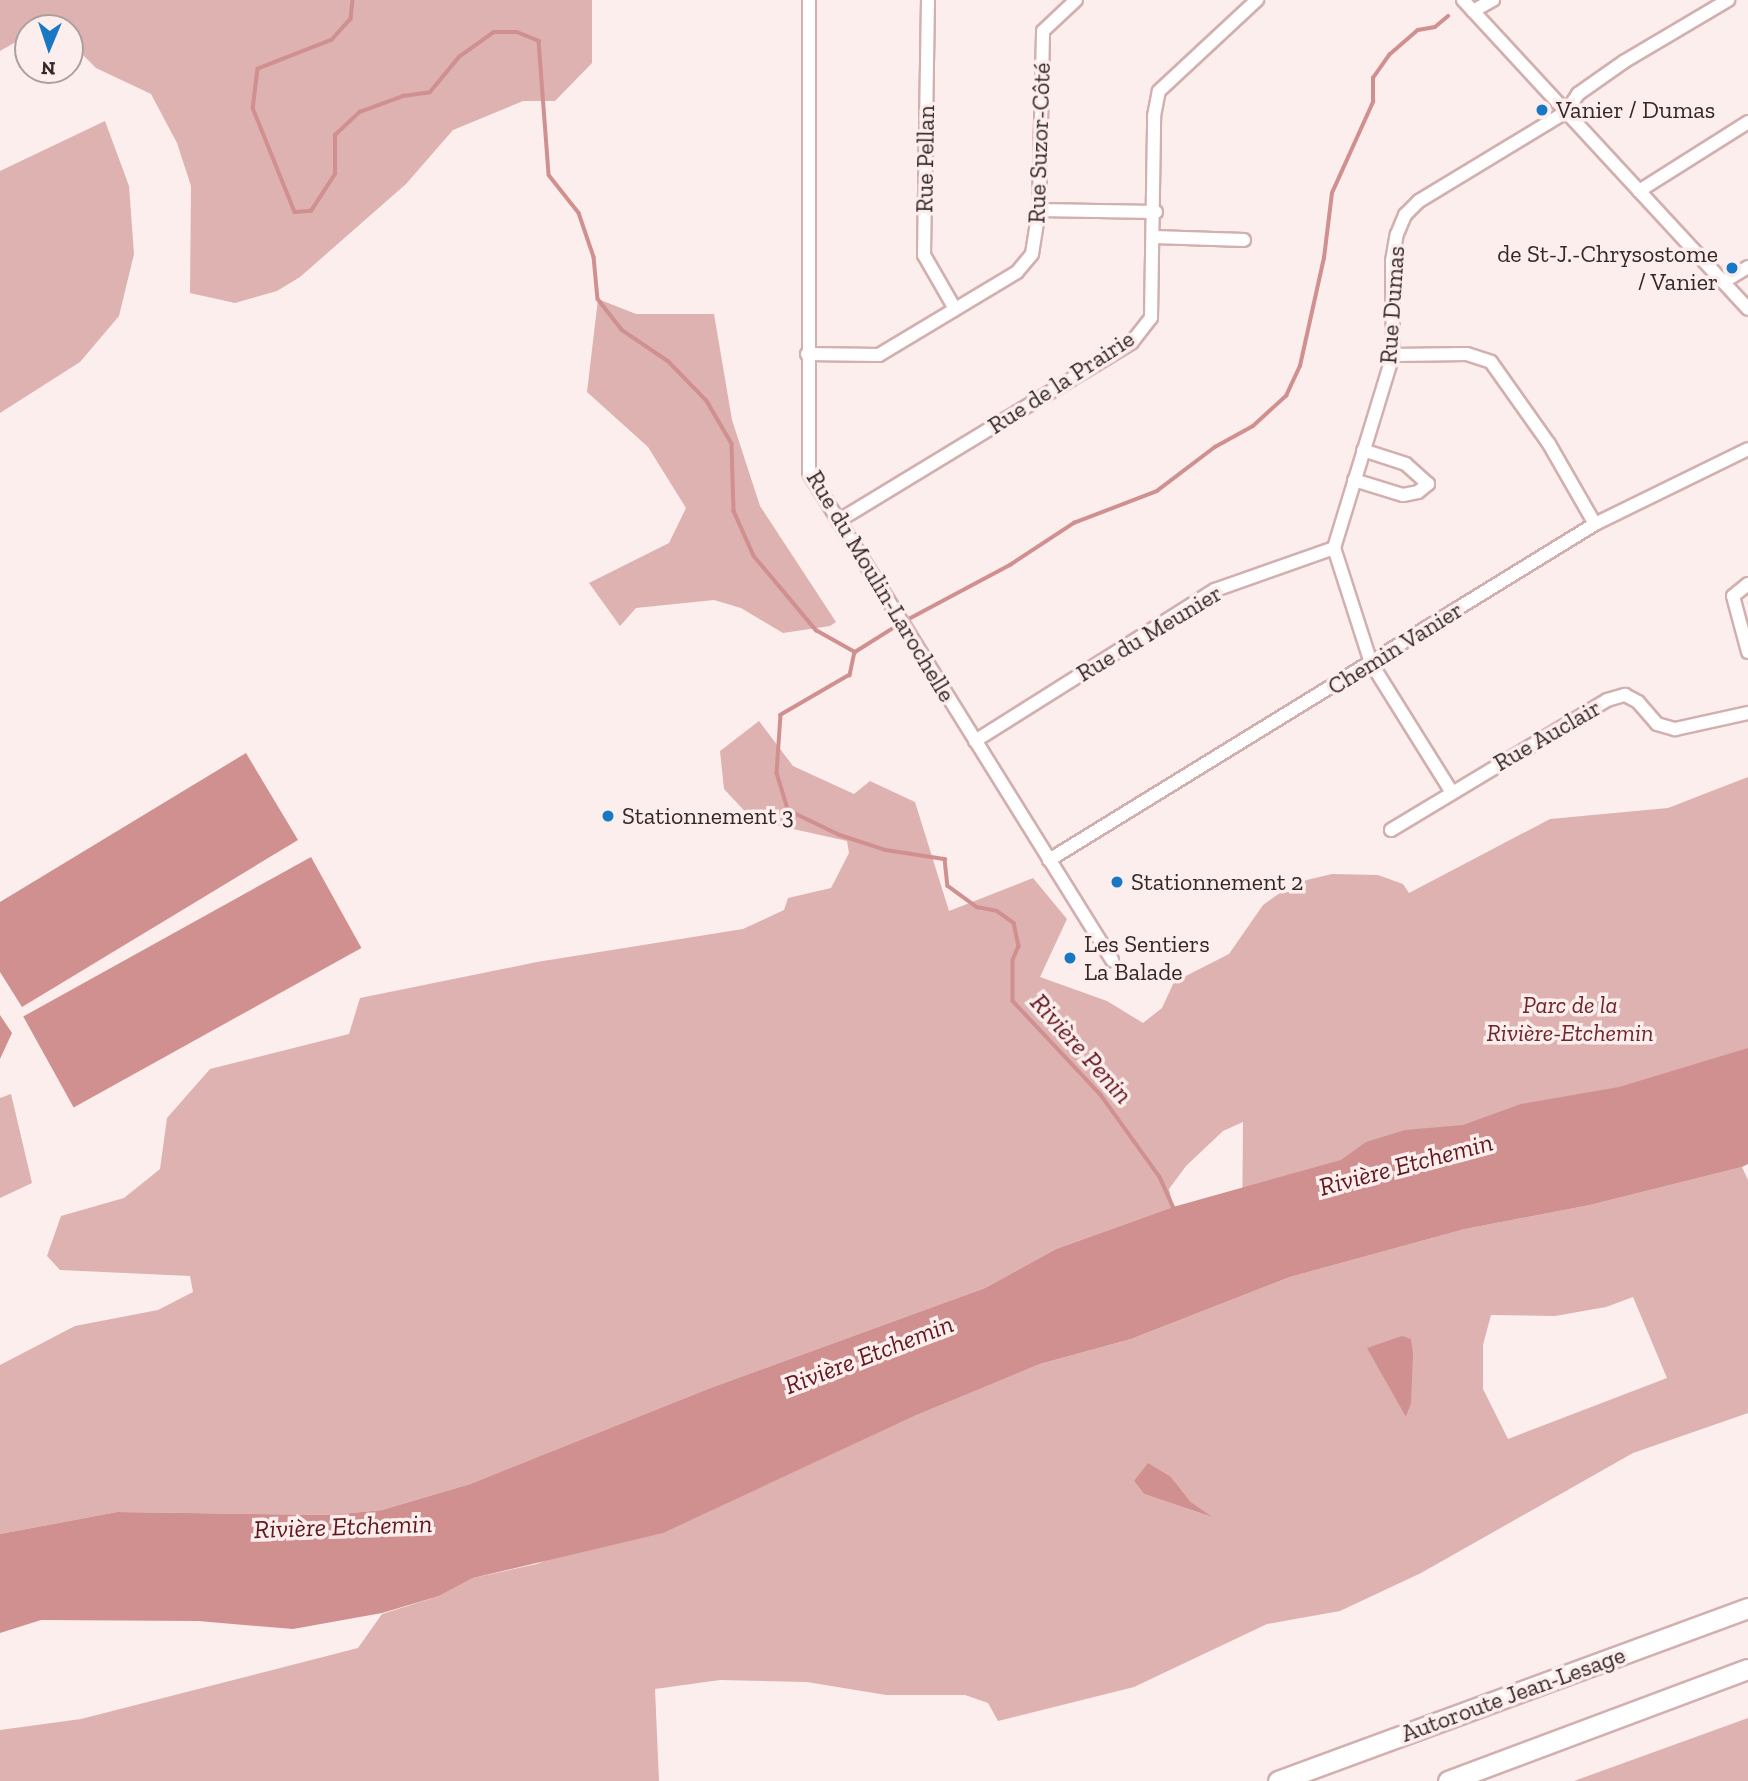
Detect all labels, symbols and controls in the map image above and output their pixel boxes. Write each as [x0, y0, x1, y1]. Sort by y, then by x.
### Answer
north arrow [14, 14, 84, 84]
text: N [41, 57, 56, 80]
street label: Rue Suzor-Côté [1022, 62, 1056, 224]
place label: Vanier / Dumas [1556, 96, 1716, 124]
marker: Vanier / Dumas [1534, 102, 1550, 118]
street label: Rue Pellan [910, 105, 940, 213]
place label: de St-J.-Chrysostome / Vanier [1497, 240, 1718, 296]
street label: Rue Dumas [1374, 245, 1410, 365]
marker: de St-J.-Chrysostome / Vanier [1724, 260, 1740, 276]
street label: Rue de la Prairie [982, 324, 1140, 440]
street label: Rue du Moulin-Larochelle [800, 465, 962, 707]
street label: Rue du Meunier [1071, 578, 1227, 688]
street label: Chemin Vanier [1322, 595, 1468, 701]
street label: Rue Auclair [1488, 693, 1606, 777]
place label: Stationnement 3 [622, 802, 794, 830]
marker: Stationnement 3 [600, 808, 616, 824]
place label: Stationnement 2 [1131, 868, 1303, 896]
marker: Stationnement 2 [1109, 874, 1125, 890]
place label: Les Sentiers La Balade [1084, 930, 1210, 986]
marker: Les Sentiers La Balade [1062, 950, 1078, 966]
water label: Rivière Penin [1023, 987, 1139, 1111]
park label: Parc de la Rivière-Etchemin [1486, 991, 1654, 1047]
water label: Rivière Etchemin [1316, 1127, 1496, 1203]
water label: Rivière Etchemin [780, 1308, 958, 1402]
water label: Rivière Etchemin [253, 1508, 433, 1546]
street label: Autoroute Jean-Lesage [1397, 1640, 1629, 1748]

